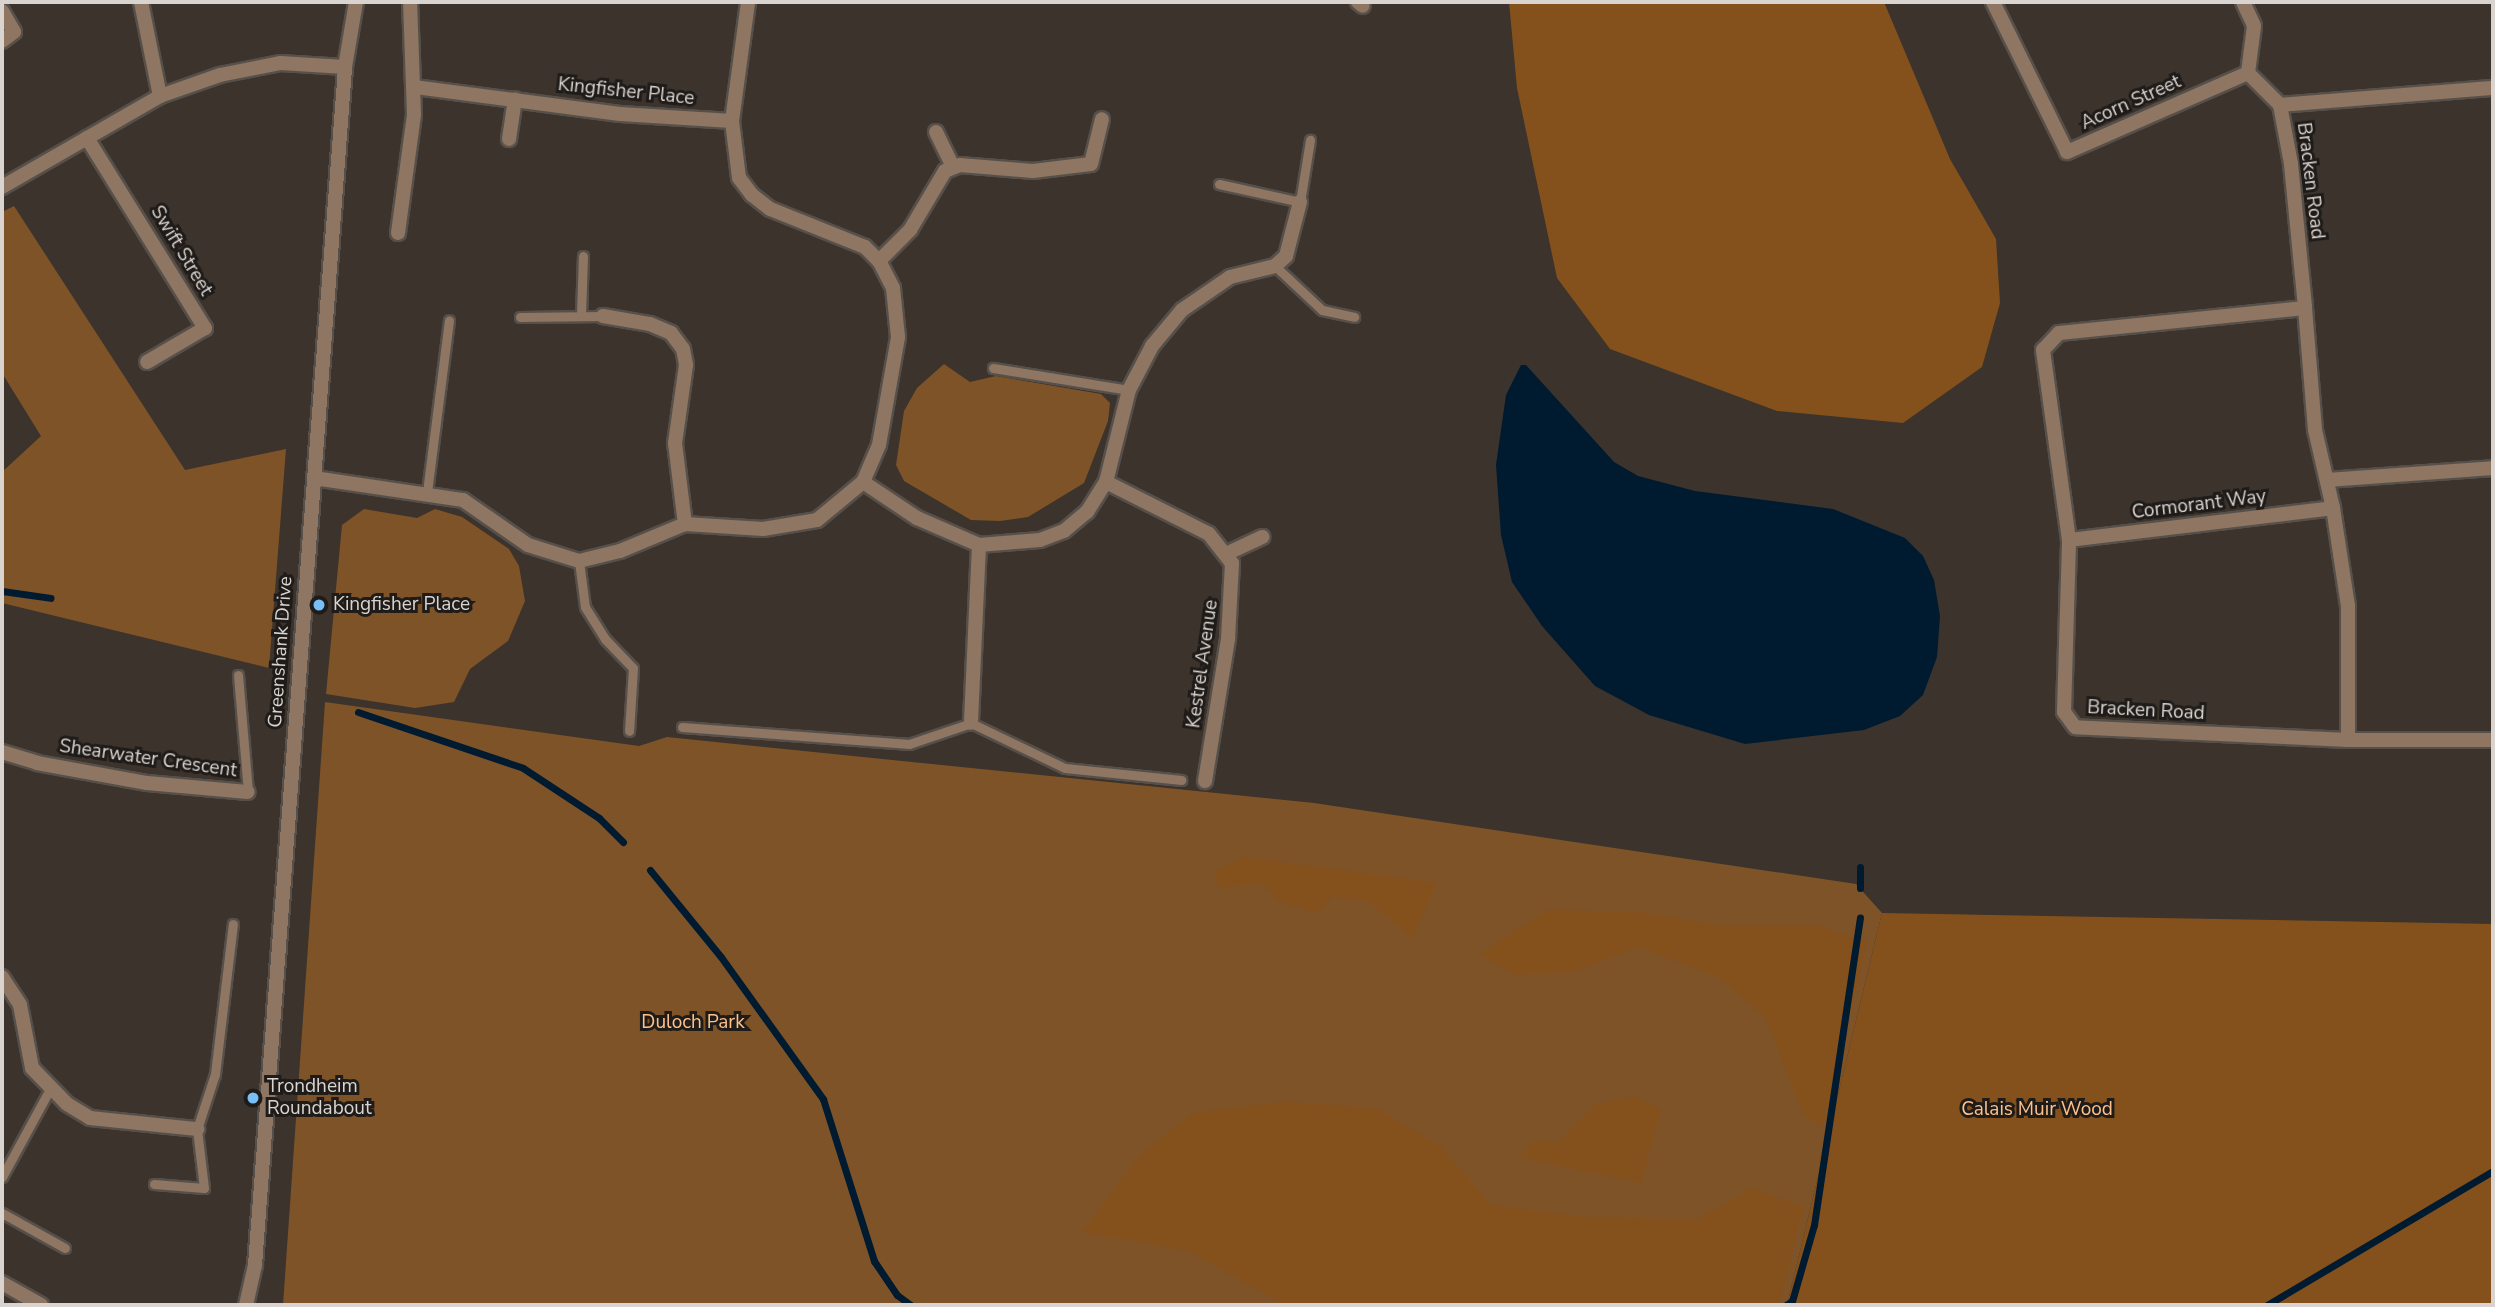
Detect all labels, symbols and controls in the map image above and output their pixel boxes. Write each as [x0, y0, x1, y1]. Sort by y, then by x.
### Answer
street label: Acorn Street [2077, 71, 2185, 135]
street label: Kingfisher Place [557, 74, 695, 110]
street label: Bracken Road [2292, 121, 2328, 241]
street label: Swift Street [145, 202, 217, 300]
street label: Cormorant Way [2131, 485, 2267, 525]
street label: Greenshank Drive [264, 576, 298, 728]
place label: Kingfisher Place [333, 594, 470, 616]
marker: Kingfisher Place [311, 597, 327, 613]
street label: Kestrel Avenue [1183, 598, 1223, 730]
street label: Bracken Road [2087, 697, 2205, 725]
street label: Shearwater Crescent [58, 735, 238, 783]
park label: Duloch Park [641, 1012, 745, 1034]
place label: Trondheim Roundabout [267, 1076, 372, 1120]
marker: Trondheim Roundabout [245, 1090, 261, 1106]
park label: Calais Muir Wood [1961, 1099, 2113, 1121]

